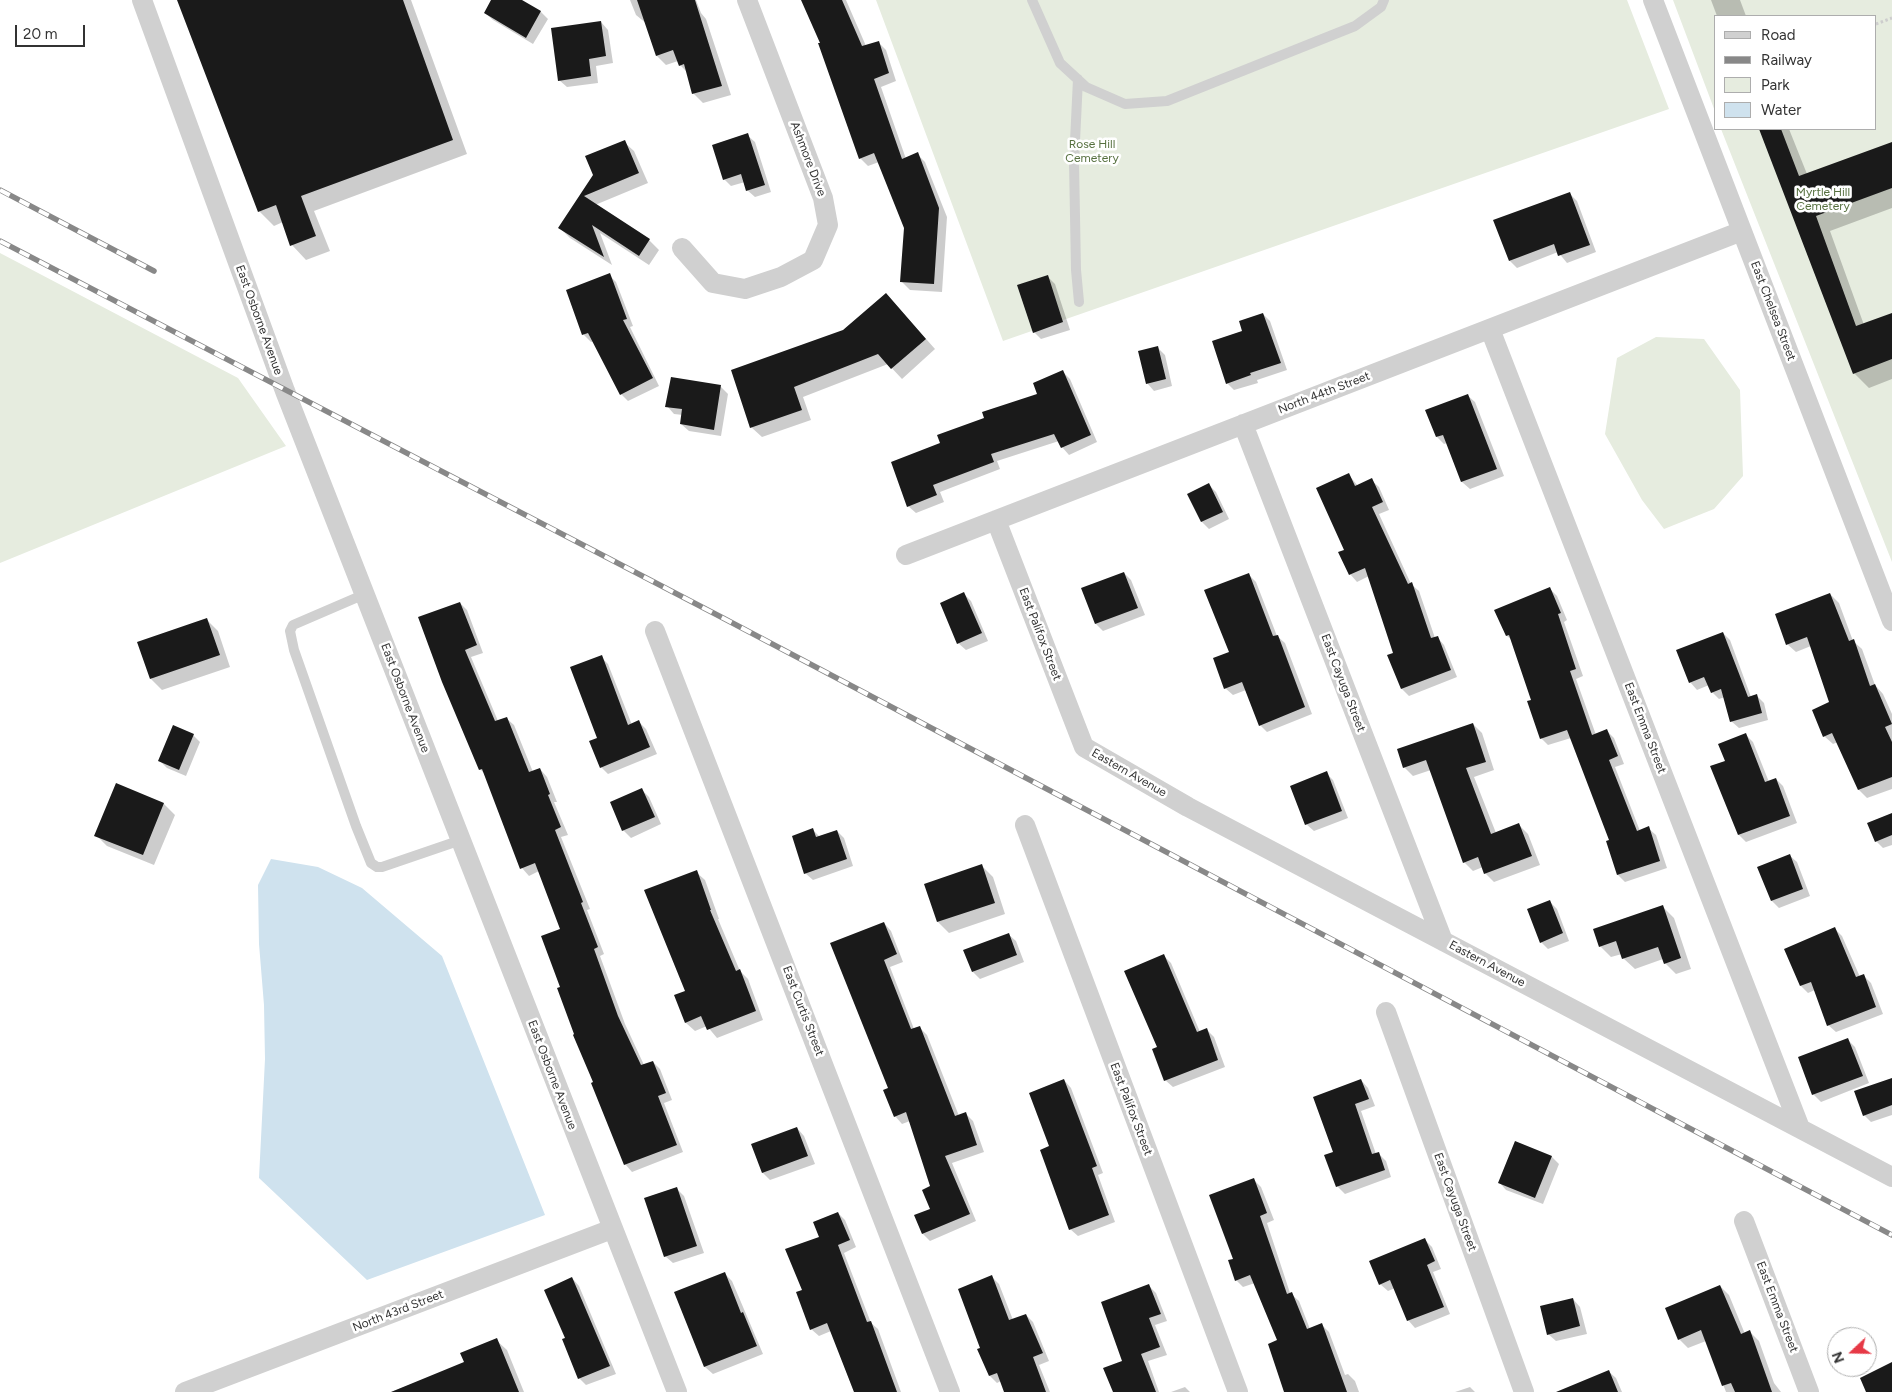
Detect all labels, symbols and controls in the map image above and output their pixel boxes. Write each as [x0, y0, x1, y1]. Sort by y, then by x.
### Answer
scale bar [18, 15, 88, 47]
legend [1714, 15, 1877, 130]
text: 20 m [23, 25, 57, 43]
text: Road [1761, 26, 1796, 44]
text: Railway [1761, 51, 1812, 69]
text: Park [1761, 76, 1790, 94]
text: Water [1761, 101, 1801, 119]
street label: Ashmore Drive [787, 120, 829, 198]
park label: Rose Hill Cemetery [1065, 137, 1119, 165]
park label: Myrtle Hill Cemetery [1796, 185, 1850, 213]
street label: East Chelsea Street [1747, 259, 1799, 363]
street label: East Osborne Avenue [232, 263, 286, 377]
street label: North 44th Street [1276, 369, 1372, 417]
street label: East Palifox Street [1016, 586, 1064, 682]
street label: East Cayuga Street [1318, 632, 1368, 734]
street label: East Osborne Avenue [377, 641, 433, 755]
street label: East Emma Street [1621, 680, 1669, 776]
street label: Eastern Avenue [1089, 746, 1169, 800]
street label: Eastern Avenue [1446, 938, 1528, 990]
street label: East Curtis Street [779, 964, 827, 1058]
street label: East Osborne Avenue [524, 1018, 580, 1132]
street label: East Palifox Street [1107, 1061, 1155, 1157]
street label: East Cayuga Street [1430, 1151, 1480, 1253]
street label: East Emma Street [1753, 1259, 1801, 1355]
street label: North 43rd Street [351, 1287, 445, 1335]
north arrow [1827, 1327, 1877, 1377]
text: N [1829, 1349, 1848, 1365]

